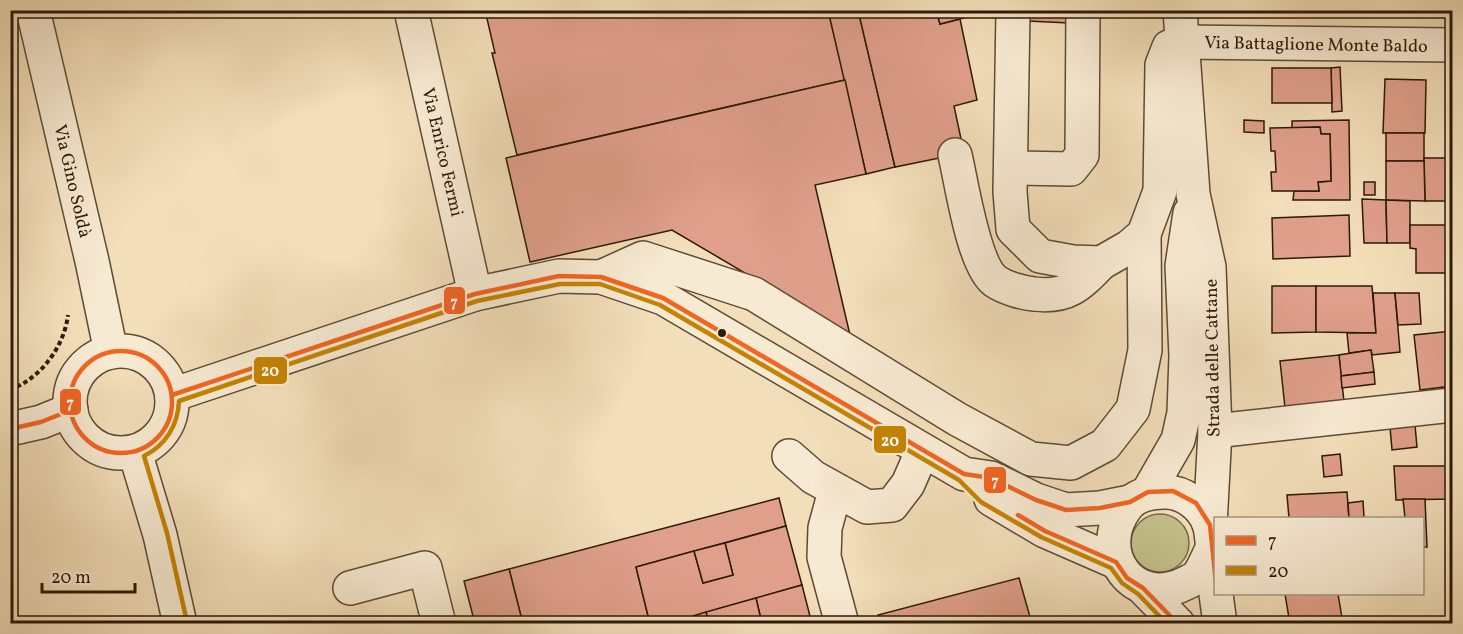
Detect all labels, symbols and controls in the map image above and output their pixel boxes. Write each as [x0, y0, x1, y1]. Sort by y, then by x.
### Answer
street label: Via Battaglione Monte Baldo [1204, 31, 1428, 60]
street label: Via Enrico Fermi [415, 85, 469, 219]
street label: Via Gino Soldà [46, 122, 97, 241]
street label: Strada delle Cattane [1200, 279, 1227, 437]
line badge: 7 [443, 286, 466, 315]
text: 7 [450, 292, 458, 314]
unlabelled marker [716, 327, 728, 339]
line badge: 20 [253, 356, 288, 385]
text: 20 [261, 361, 279, 383]
line badge: 7 [59, 388, 82, 416]
text: 7 [66, 393, 74, 415]
line badge: 20 [873, 425, 907, 454]
text: 20 [881, 431, 899, 453]
line badge: 7 [983, 466, 1007, 494]
text: 7 [991, 471, 999, 493]
legend [1214, 517, 1424, 595]
text: 7 [1268, 530, 1277, 555]
scale bar [42, 556, 135, 594]
text: 20 [1268, 560, 1288, 585]
text: 20 m [51, 566, 91, 591]

